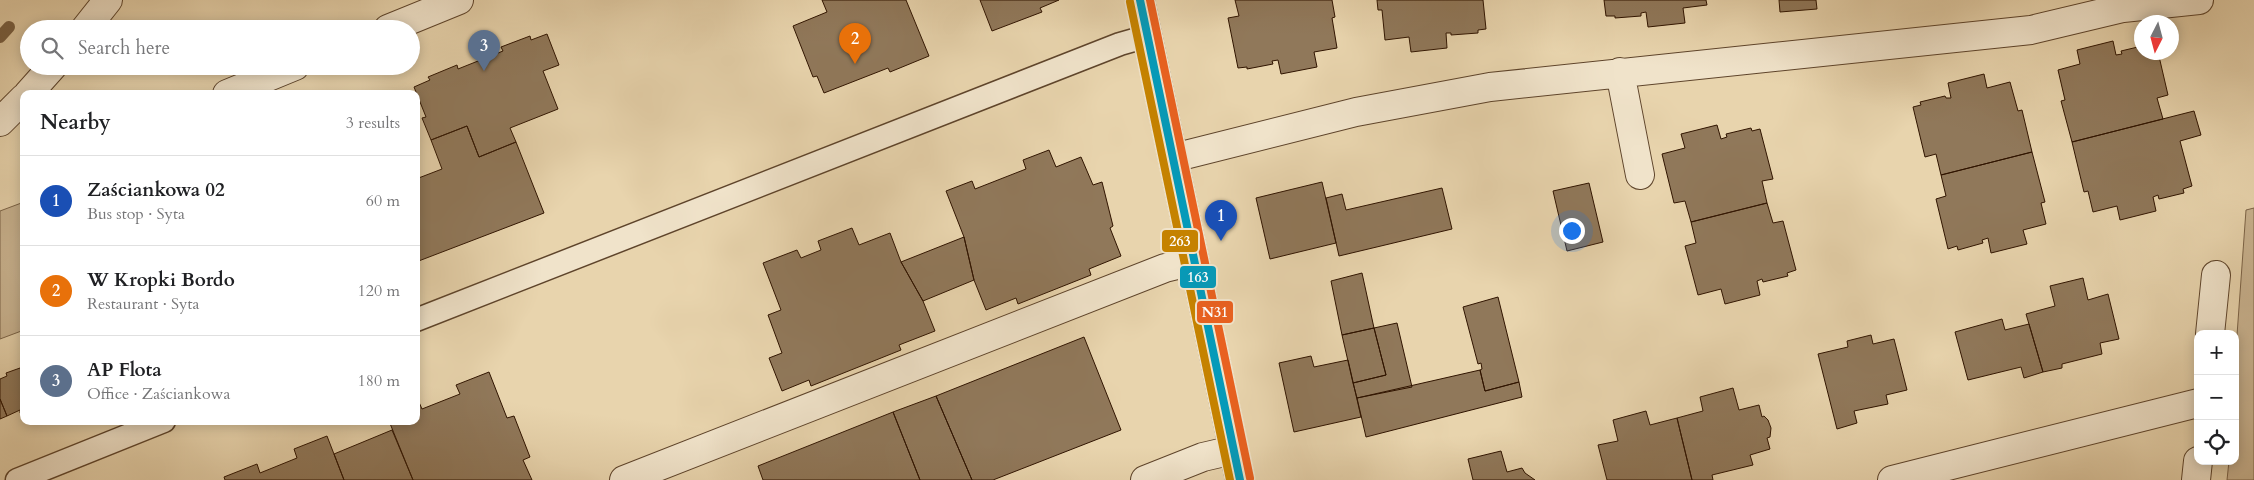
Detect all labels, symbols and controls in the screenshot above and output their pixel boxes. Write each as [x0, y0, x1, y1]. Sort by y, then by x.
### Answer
north arrow [2134, 15, 2179, 60]
search box [20, 20, 420, 75]
pin: 2 [839, 23, 871, 64]
pin: 3 [468, 30, 500, 71]
icon: search [38, 34, 66, 62]
text: Search here [78, 35, 170, 61]
text: Nearby [40, 108, 111, 137]
text: 3 results [346, 112, 400, 134]
text: Zaściankowa 02 [87, 177, 225, 203]
text: 1 [52, 190, 60, 212]
text: 60 m [366, 190, 400, 212]
pin: 1 [1205, 200, 1237, 241]
text: Bus stop · Syta [87, 203, 185, 225]
your location [1559, 218, 1585, 244]
line badge: 263 [1161, 229, 1199, 253]
text: 263 [1169, 232, 1191, 251]
line badge: 163 [1179, 265, 1217, 289]
text: W Kropki Bordo [87, 267, 235, 293]
text: 163 [1187, 268, 1209, 287]
text: 2 [52, 280, 60, 302]
text: 120 m [358, 280, 400, 302]
text: Restaurant · Syta [87, 293, 199, 315]
line badge: N31 [1196, 300, 1234, 324]
text: N31 [1202, 303, 1228, 322]
map controls [2194, 330, 2239, 465]
button: + [2194, 330, 2239, 375]
text: AP Flota [87, 357, 162, 383]
text: 3 [52, 370, 60, 392]
text: 180 m [358, 370, 400, 392]
button: − [2194, 375, 2239, 420]
text: Office · Zaściankowa [87, 383, 230, 405]
button: locate [2194, 420, 2239, 465]

